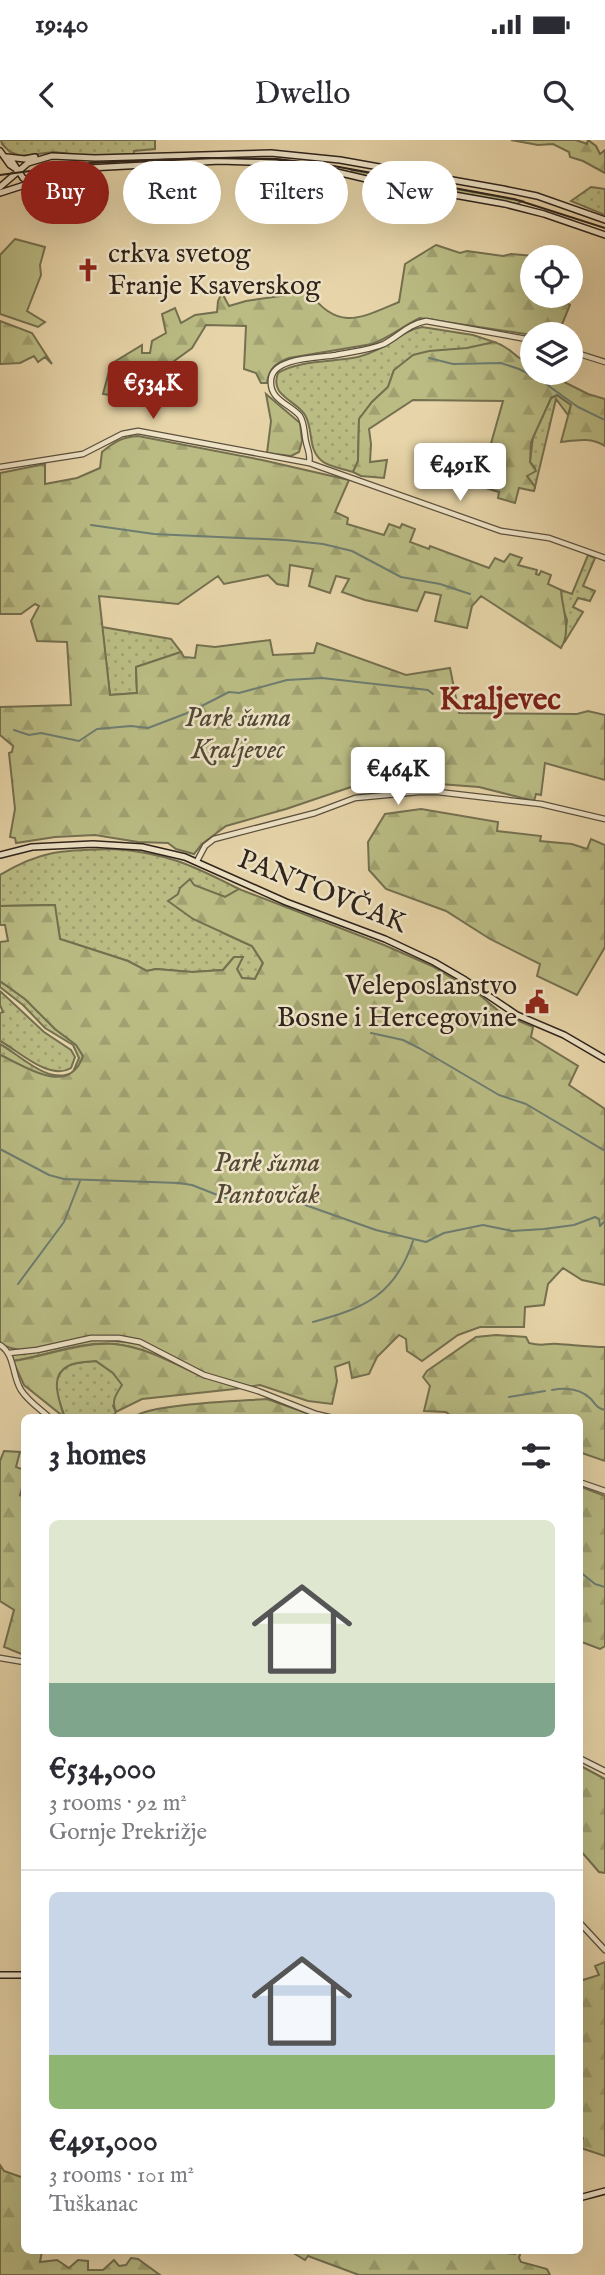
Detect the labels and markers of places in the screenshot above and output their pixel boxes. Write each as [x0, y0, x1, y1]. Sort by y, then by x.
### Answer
place label: crkva svetog Franje Ksaverskog [108, 237, 321, 304]
church icon: crkva svetog Franje Ksaverskog [74, 256, 102, 284]
pin: €534K [104, 362, 202, 421]
pin: €491K [411, 444, 509, 503]
pin: €464K [349, 748, 447, 807]
place label: Veleposlanstvo Bosne i Hercegovine [277, 969, 517, 1036]
public building icon: Veleposlanstvo Bosne i Hercegovine [523, 988, 551, 1016]

